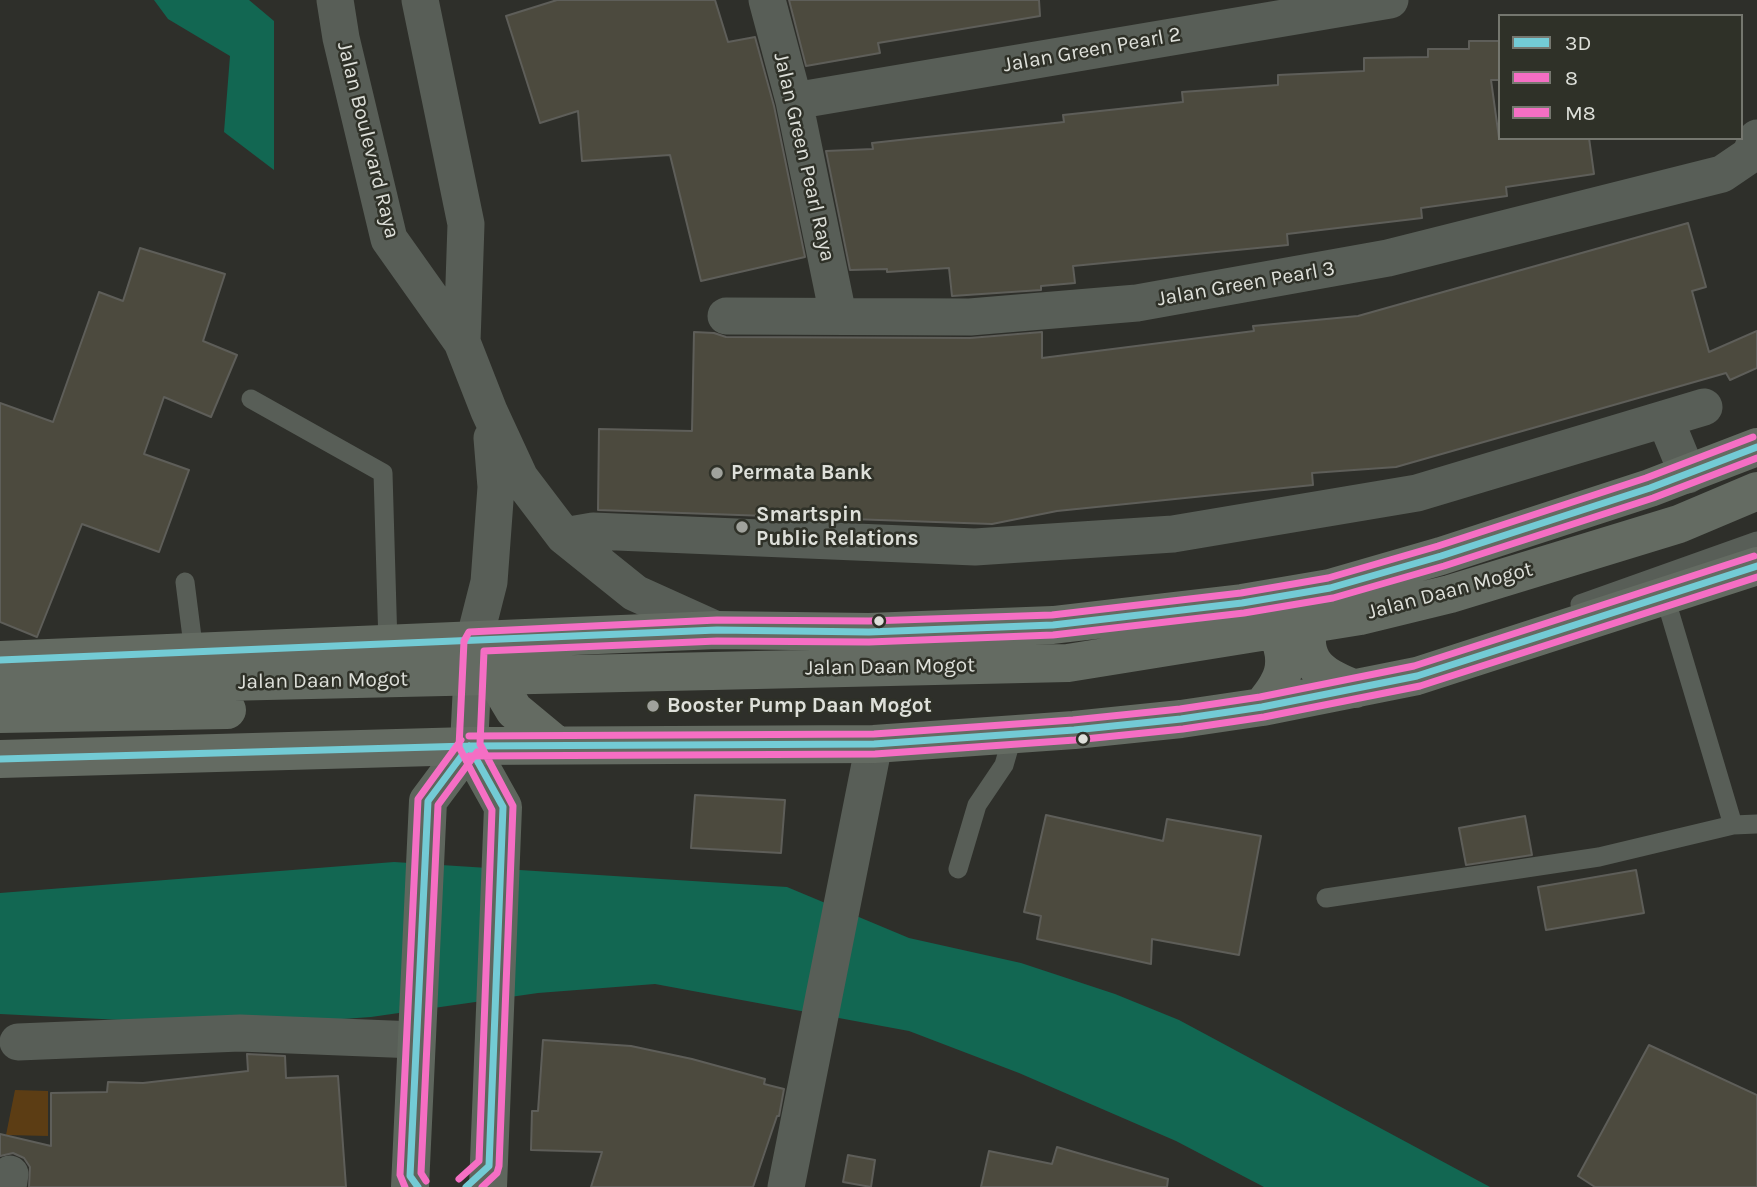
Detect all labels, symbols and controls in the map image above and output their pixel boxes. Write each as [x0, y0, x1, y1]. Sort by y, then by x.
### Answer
legend [1498, 14, 1743, 140]
street label: Jalan Green Pearl 2 [1001, 22, 1183, 78]
text: 3D [1565, 31, 1591, 55]
street label: Jalan Boulevard Raya [331, 39, 405, 241]
street label: Jalan Green Pearl Raya [768, 50, 840, 264]
text: 8 [1565, 66, 1578, 90]
text: M8 [1565, 101, 1596, 125]
street label: Jalan Green Pearl 3 [1155, 256, 1337, 312]
place label: Permata Bank [731, 460, 872, 486]
marker: Permata Bank [709, 465, 725, 481]
place label: Smartspin Public Relations [756, 502, 919, 552]
marker: Smartspin Public Relations [734, 519, 750, 535]
street label: Jalan Daan Mogot [1365, 557, 1535, 625]
unlabelled marker [872, 614, 886, 628]
street label: Jalan Daan Mogot [805, 653, 975, 681]
street label: Jalan Daan Mogot [238, 667, 408, 695]
place label: Booster Pump Daan Mogot [667, 693, 932, 719]
marker: Booster Pump Daan Mogot [645, 698, 661, 714]
unlabelled marker [1076, 732, 1090, 746]

